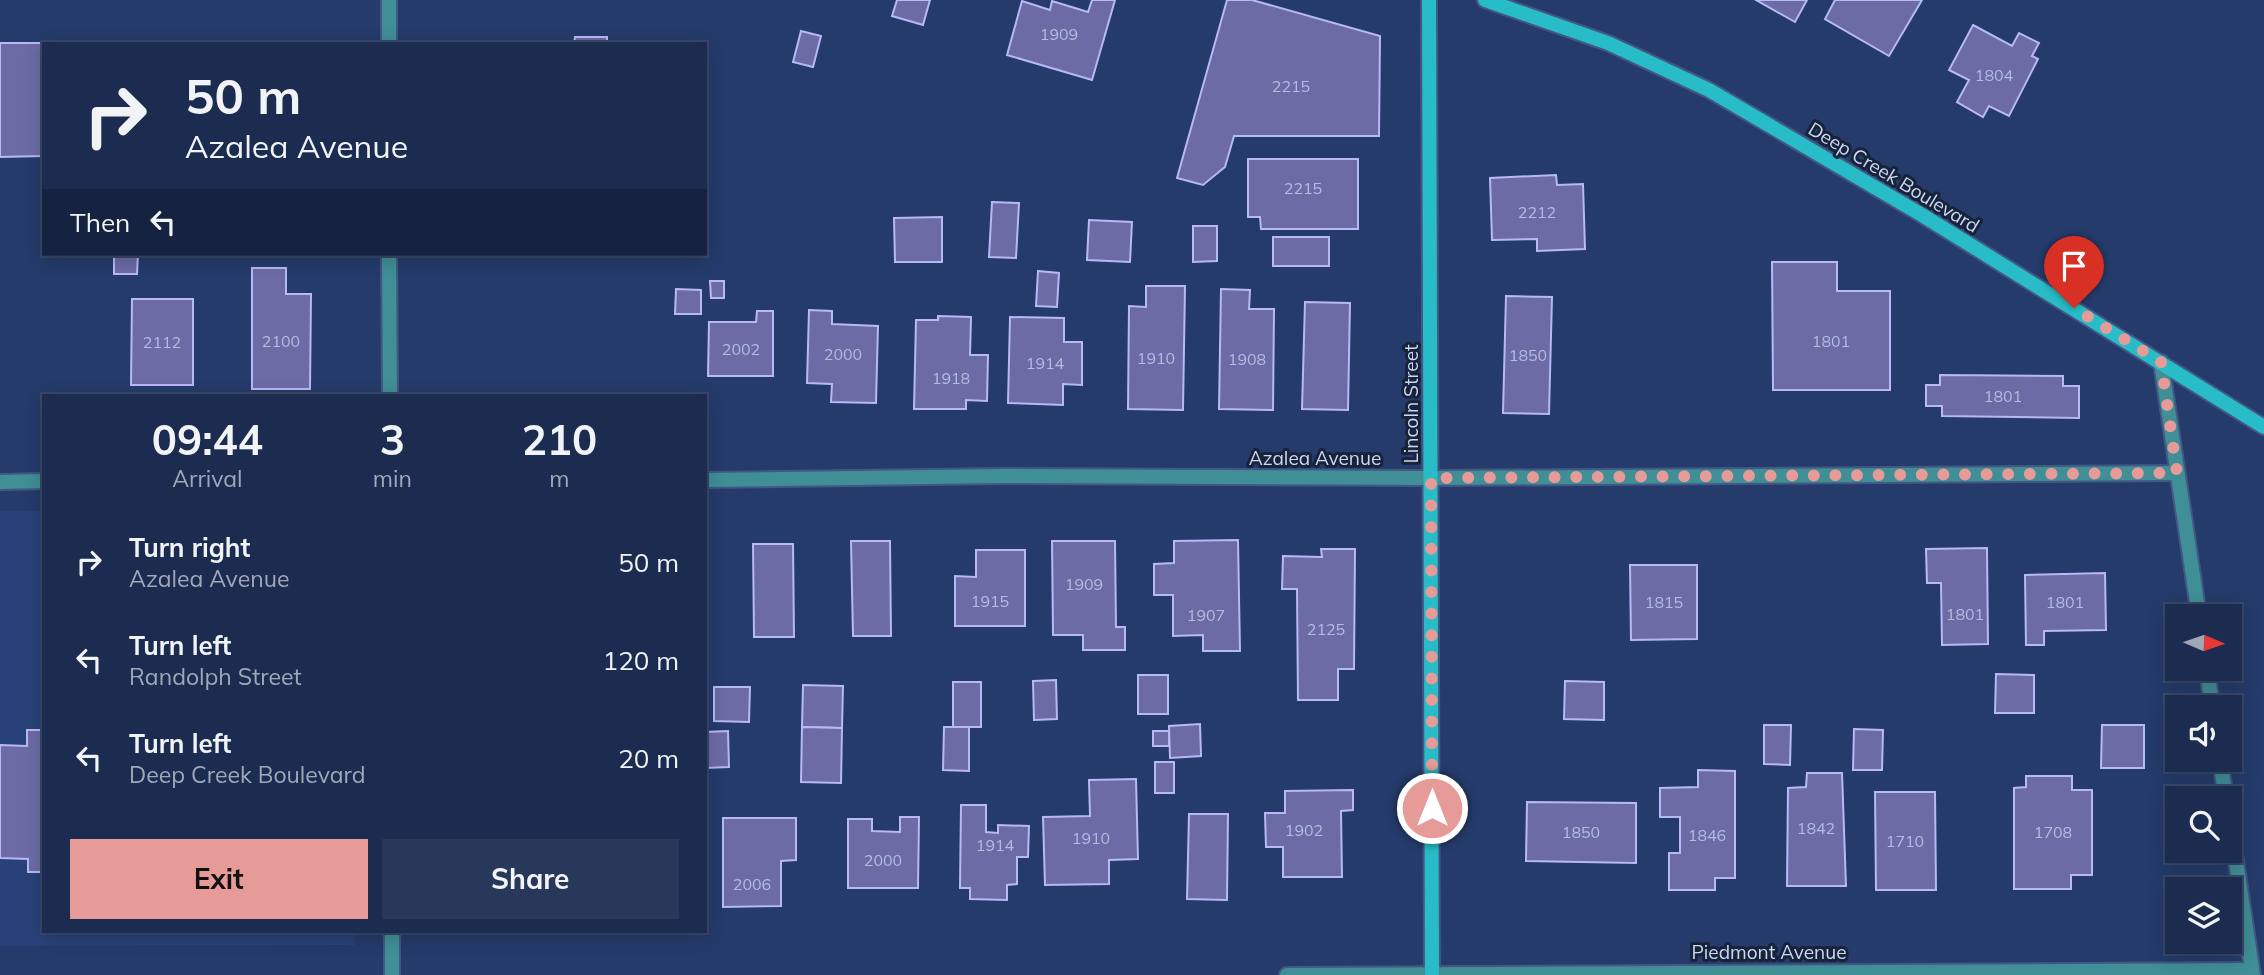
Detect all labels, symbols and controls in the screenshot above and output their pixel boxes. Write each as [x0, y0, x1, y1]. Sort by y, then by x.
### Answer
house number: 1909 [1040, 24, 1078, 44]
text: 50 m [185, 65, 301, 126]
house number: 1804 [1975, 65, 2014, 85]
icon: right [70, 70, 161, 161]
house number: 2215 [1272, 76, 1310, 96]
street label: Deep Creek Boulevard [1804, 116, 1984, 238]
text: Azalea Avenue [185, 126, 408, 166]
house number: 2215 [1284, 178, 1322, 198]
house number: 2212 [1518, 202, 1556, 222]
icon: left [144, 203, 182, 241]
text: Then [70, 206, 130, 239]
pin [2044, 236, 2104, 308]
icon: arrive [2055, 247, 2093, 285]
house number: 2100 [262, 331, 300, 351]
house number: 1801 [1812, 331, 1850, 351]
house number: 2112 [143, 332, 181, 352]
house number: 2002 [722, 339, 760, 359]
house number: 2000 [824, 344, 862, 364]
street label: Lincoln Street [1399, 344, 1423, 464]
house number: 1850 [1509, 345, 1547, 365]
house number: 1910 [1137, 348, 1175, 368]
house number: 1908 [1228, 349, 1266, 369]
house number: 1914 [1026, 353, 1065, 373]
house number: 1918 [932, 368, 970, 388]
house number: 1801 [1984, 386, 2022, 406]
text: 09:44 [152, 413, 263, 466]
text: 3 [380, 413, 405, 466]
text: 210 [522, 413, 597, 466]
street label: Azalea Avenue [1249, 446, 1381, 470]
text: Arrival [172, 464, 243, 493]
text: min [373, 464, 412, 493]
text: m [549, 464, 570, 493]
text: Turn right [129, 531, 250, 564]
icon: right [70, 543, 108, 581]
text: 50 m [618, 546, 679, 579]
text: Azalea Avenue [129, 564, 289, 593]
house number: 1909 [1065, 574, 1103, 594]
house number: 1915 [971, 591, 1009, 611]
house number: 1815 [1645, 592, 1683, 612]
house number: 1801 [2046, 592, 2084, 612]
house number: 1801 [1946, 604, 1984, 624]
north arrow [2165, 604, 2242, 681]
map controls [2165, 604, 2242, 954]
house number: 1907 [1187, 605, 1225, 625]
house number: 2125 [1307, 619, 1345, 639]
text: Turn left [129, 629, 231, 662]
icon: left [70, 641, 108, 679]
text: 120 m [603, 644, 679, 677]
text: Randolph Street [129, 662, 301, 691]
button: sound [2165, 695, 2242, 772]
text: Turn left [129, 727, 231, 760]
icon: left [70, 739, 108, 777]
text: 20 m [618, 742, 679, 775]
text: Deep Creek Boulevard [129, 760, 365, 789]
position arrow [1395, 771, 1469, 845]
button: search [2165, 786, 2242, 863]
house number: 1842 [1797, 818, 1835, 838]
house number: 1902 [1285, 820, 1323, 840]
house number: 1850 [1562, 822, 1600, 842]
house number: 1708 [2034, 822, 2072, 842]
house number: 1846 [1688, 825, 1726, 845]
house number: 1910 [1072, 828, 1110, 848]
house number: 1710 [1886, 831, 1924, 851]
house number: 1914 [976, 835, 1015, 855]
button: Exit [70, 839, 368, 919]
button: Share [382, 839, 679, 919]
house number: 2000 [864, 850, 902, 870]
house number: 2006 [733, 874, 771, 894]
button: layers [2165, 877, 2242, 954]
street label: Piedmont Avenue [1691, 940, 1847, 964]

